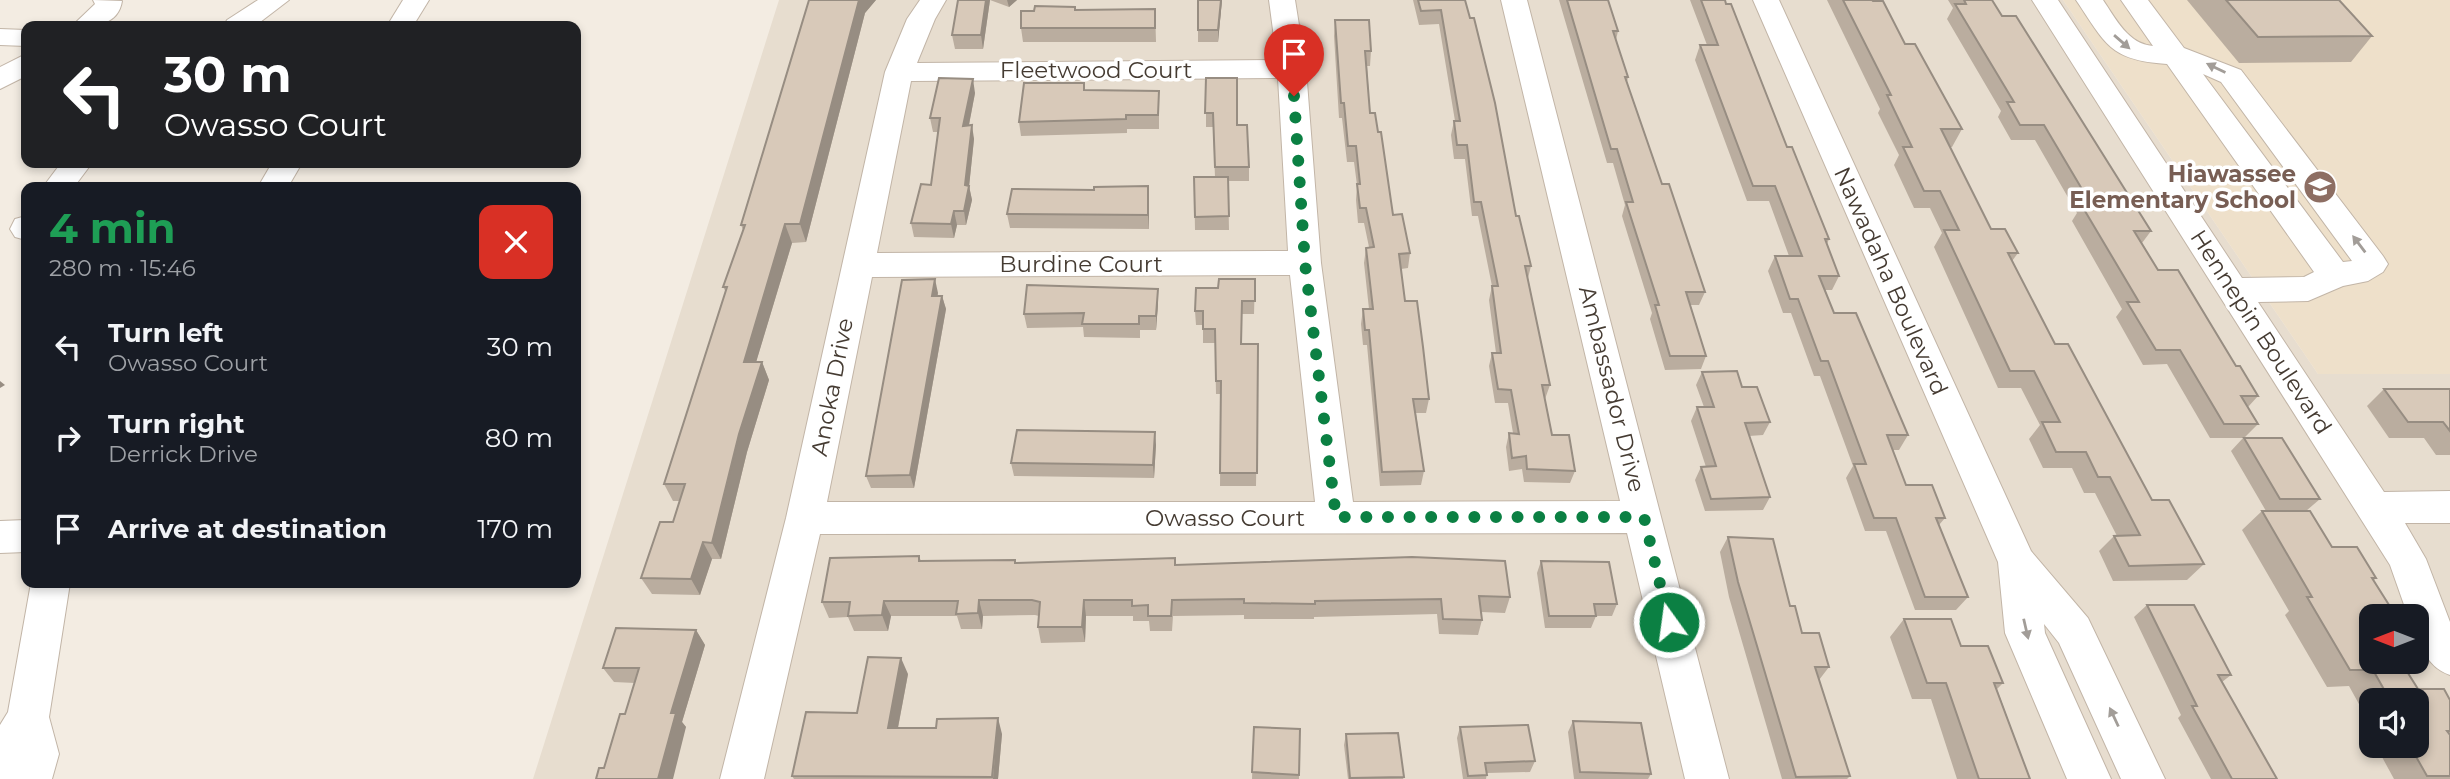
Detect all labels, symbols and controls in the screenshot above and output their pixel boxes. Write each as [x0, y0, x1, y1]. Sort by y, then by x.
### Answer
pin [1264, 24, 1324, 96]
icon: arrive [1275, 35, 1313, 73]
one-way arrow [2113, 35, 2131, 50]
text: 30 m [164, 45, 292, 104]
icon: left [49, 49, 140, 140]
street label: Fleetwood Court [1000, 56, 1192, 84]
one-way arrow [2206, 63, 2226, 74]
text: Owasso Court [164, 105, 387, 144]
place label: Hiawassee Elementary School [2069, 160, 2296, 214]
street label: Nawadaha Boulevard [1828, 163, 1954, 399]
school or university icon: Hiawassee Elementary School [2301, 168, 2339, 206]
text: 4 min [49, 202, 176, 254]
button: close [479, 205, 553, 279]
street label: Hennepin Boulevard [2184, 225, 2338, 439]
one-way arrow [2352, 234, 2366, 253]
street label: Burdine Court [999, 250, 1163, 278]
text: 280 m · 15:46 [49, 254, 196, 282]
street label: Ambassador Drive [1573, 283, 1651, 495]
street label: Anoka Drive [805, 316, 859, 458]
text: Turn left [108, 317, 224, 349]
icon: left [49, 328, 87, 366]
text: 30 m [487, 331, 553, 363]
text: Owasso Court [108, 349, 268, 377]
text: Turn right [108, 408, 244, 440]
icon: right [49, 419, 87, 457]
text: 80 m [485, 422, 553, 454]
text: Derrick Drive [108, 440, 258, 468]
street label: Owasso Court [1145, 504, 1305, 532]
icon: arrive [49, 510, 87, 548]
text: Arrive at destination [108, 513, 387, 545]
text: 170 m [477, 513, 553, 545]
position arrow [1632, 585, 1706, 659]
north arrow [2359, 604, 2429, 674]
map controls [2359, 604, 2429, 758]
one-way arrow [2021, 618, 2032, 640]
button: sound [2359, 688, 2429, 758]
one-way arrow [2108, 707, 2120, 727]

